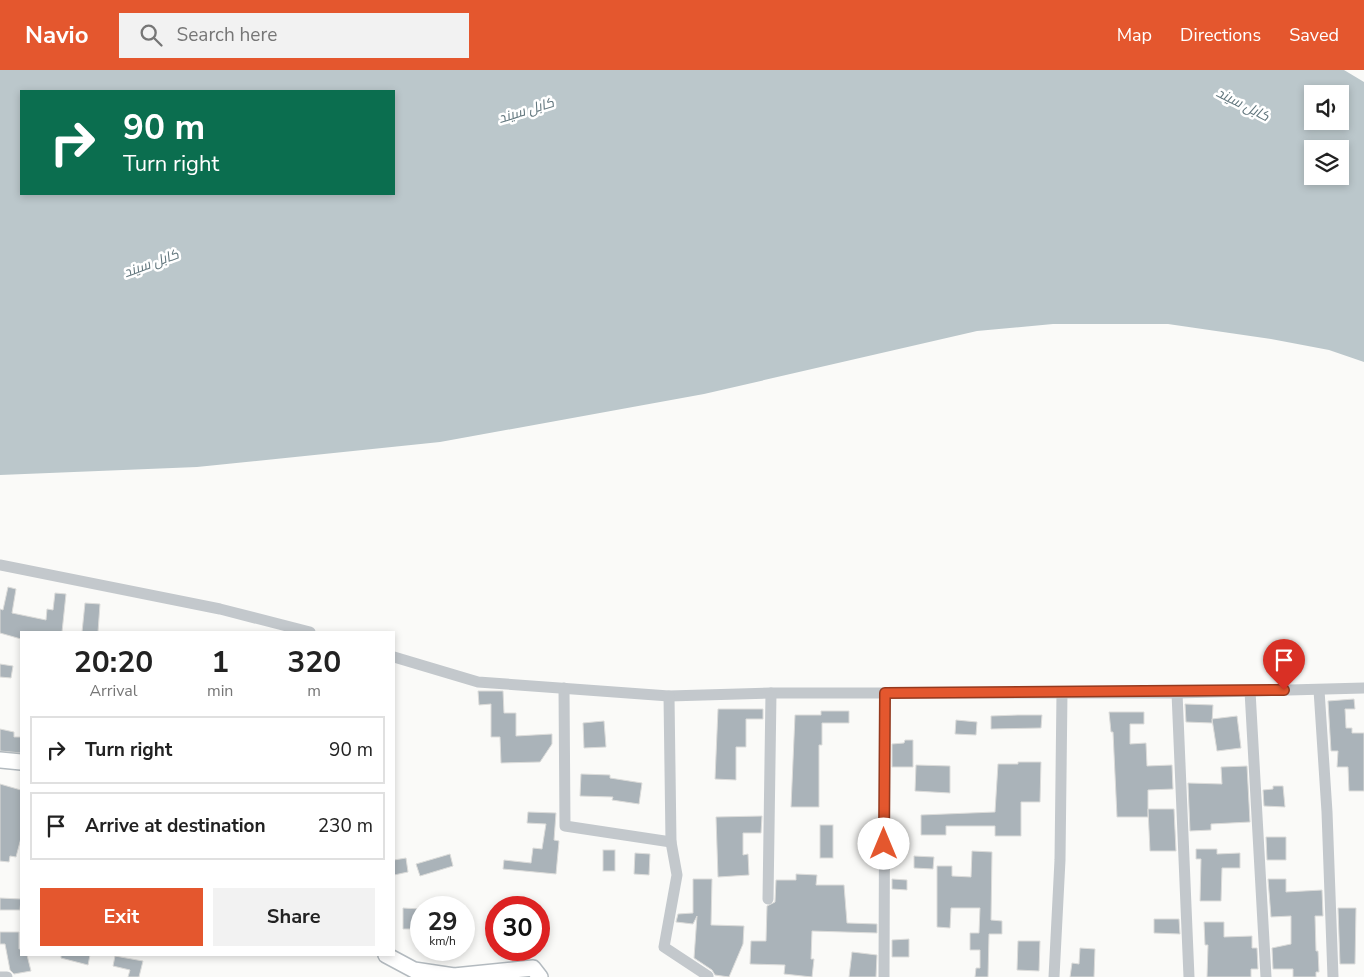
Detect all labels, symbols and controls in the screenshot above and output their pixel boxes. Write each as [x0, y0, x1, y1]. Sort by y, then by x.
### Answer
search box [119, 13, 469, 58]
text: Navio [25, 19, 89, 51]
icon: search [137, 21, 165, 49]
text: Search here [177, 22, 277, 48]
text: Map [1117, 23, 1152, 47]
text: Directions [1180, 23, 1261, 47]
text: Saved [1289, 23, 1339, 47]
water label: کابل سيند [1213, 83, 1273, 126]
map controls [1304, 85, 1349, 185]
button: sound [1304, 85, 1349, 130]
water label: کابل سيند [496, 93, 557, 128]
text: 90 m [123, 104, 205, 151]
icon: right [40, 110, 105, 175]
button: layers [1304, 140, 1349, 185]
text: Turn right [123, 149, 219, 179]
water label: کابل سيند [121, 245, 182, 282]
pin [1263, 639, 1305, 690]
text: 20:20 [74, 642, 153, 683]
text: 1 [211, 642, 229, 683]
text: 320 [287, 642, 341, 683]
icon: arrive [1270, 646, 1298, 674]
text: Arrival [89, 680, 138, 702]
text: min [207, 680, 233, 702]
text: m [307, 680, 321, 702]
icon: right [42, 736, 70, 764]
text: Turn right [85, 737, 172, 763]
text: 90 m [329, 737, 373, 763]
icon: arrive [42, 812, 70, 840]
text: Arrive at destination [85, 813, 266, 839]
text: 230 m [318, 813, 373, 839]
position arrow [857, 817, 909, 869]
button: Exit [40, 888, 203, 946]
button: Share [213, 888, 375, 946]
speed limit sign: 30 [485, 896, 550, 961]
text: 29 [427, 905, 458, 939]
text: km/h [429, 933, 456, 949]

